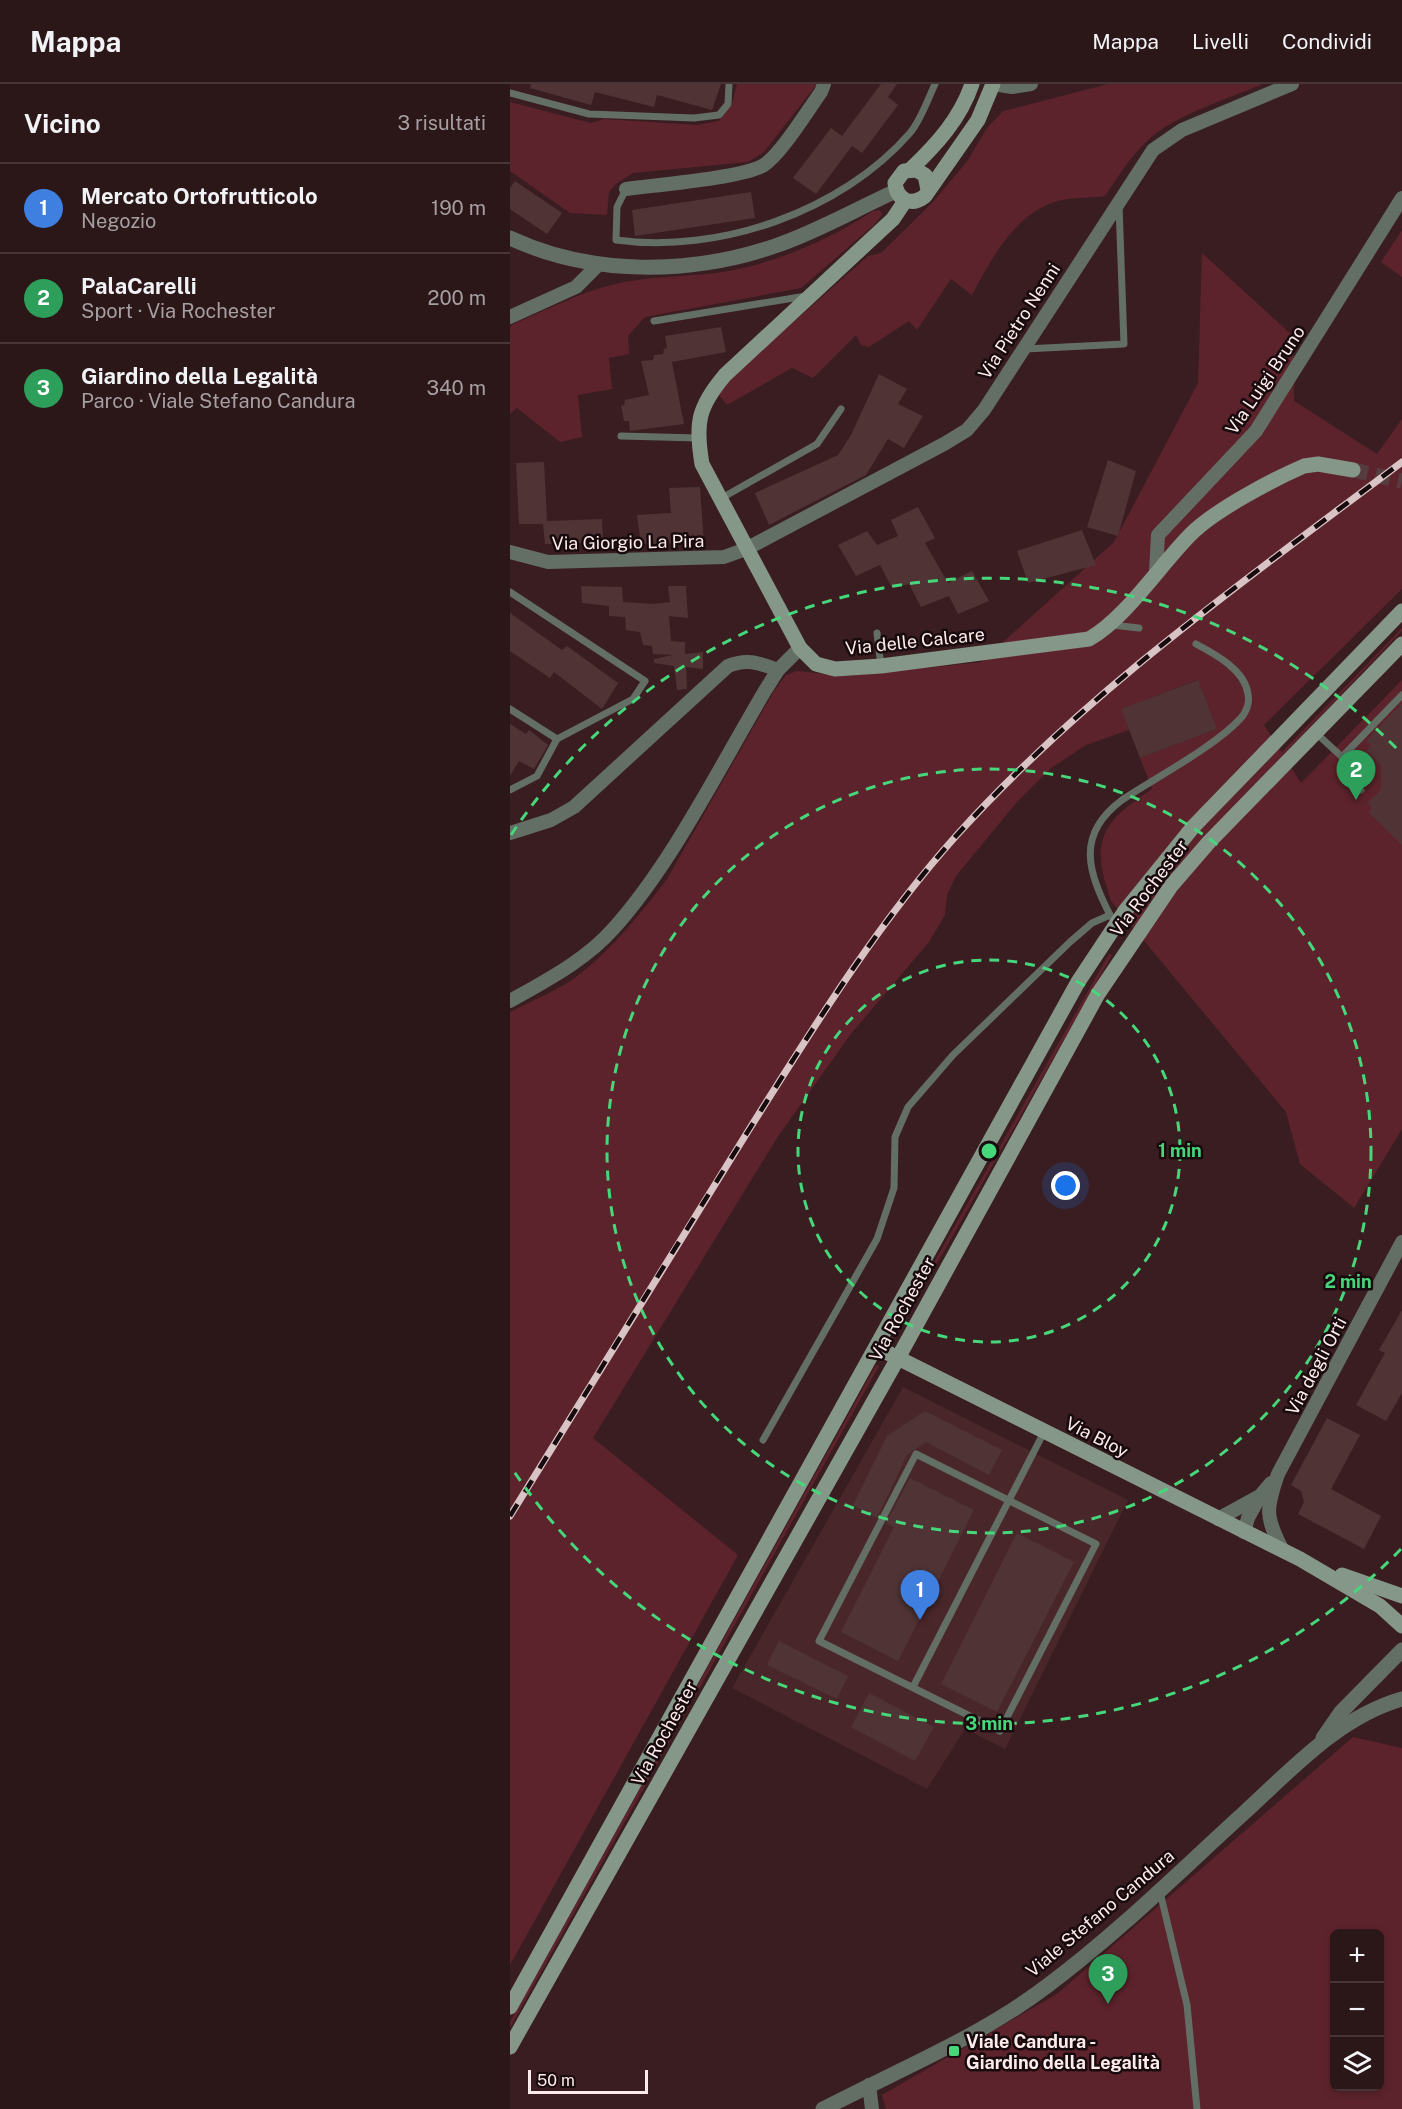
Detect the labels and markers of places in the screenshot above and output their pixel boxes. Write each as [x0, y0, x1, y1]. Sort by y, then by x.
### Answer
pin: 2 [1336, 750, 1376, 800]
centre of rings [979, 1141, 999, 1161]
pin: 1 [900, 1570, 940, 1620]
pin: 3 [1088, 1954, 1128, 2004]
place label: Viale Candura - Giardino della Legalità [966, 2031, 1160, 2073]
marker: Viale Candura - Giardino della Legalità [947, 2044, 961, 2058]

